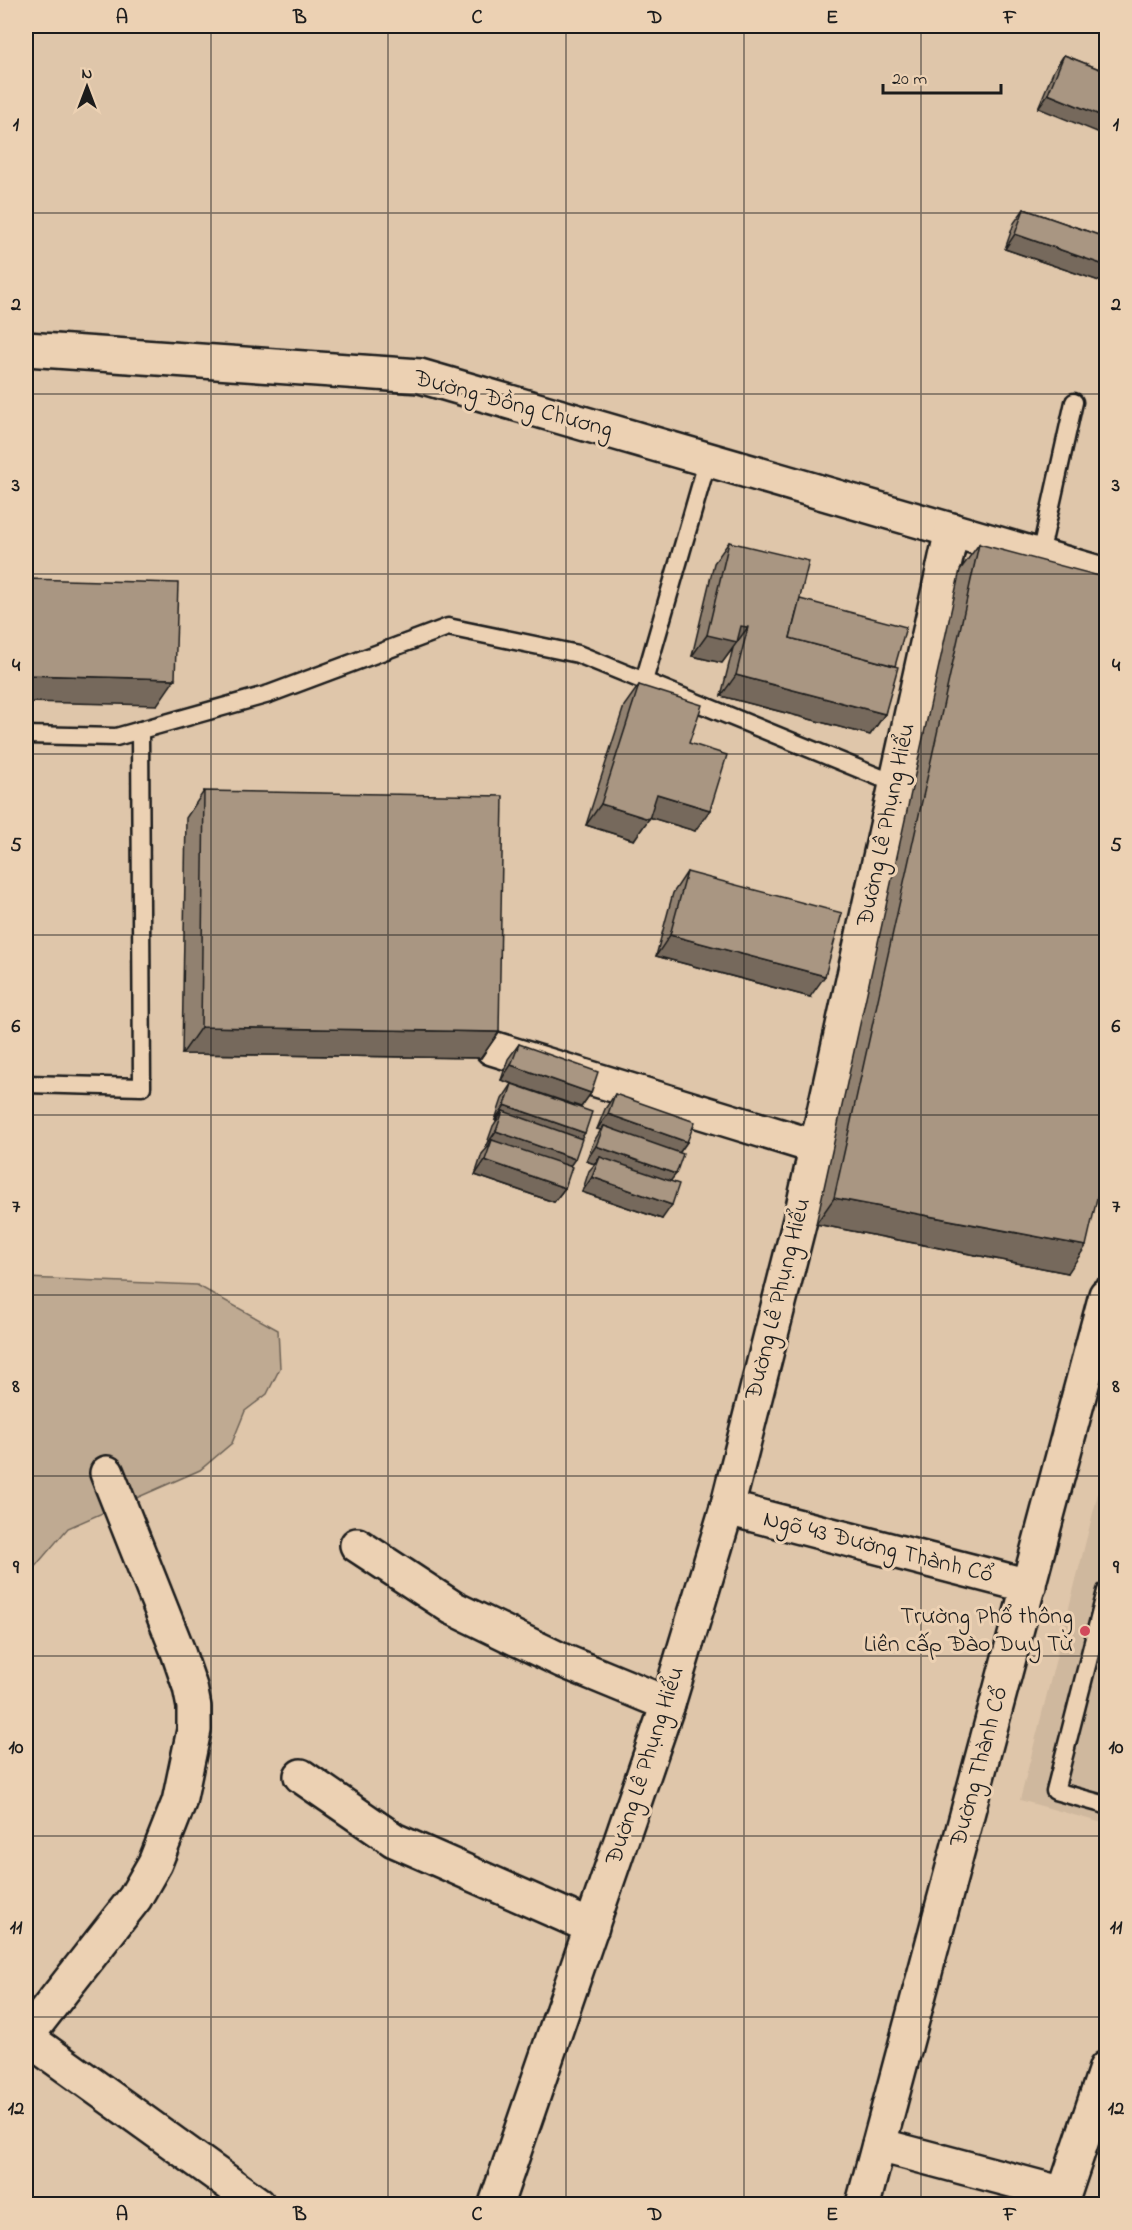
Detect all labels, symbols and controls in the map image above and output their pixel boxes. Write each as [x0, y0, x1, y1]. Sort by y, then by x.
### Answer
text: A [116, 4, 128, 33]
text: B [292, 4, 307, 33]
text: C [472, 4, 483, 33]
text: D [647, 4, 662, 33]
text: E [826, 4, 838, 33]
text: F [1003, 4, 1017, 33]
north arrow [57, 57, 117, 117]
scale bar [883, 57, 1002, 95]
text: N [82, 62, 93, 86]
text: 20 m [892, 67, 927, 93]
text: 1 [13, 111, 20, 140]
text: 1 [1113, 111, 1120, 140]
text: 2 [10, 291, 21, 320]
text: 2 [1110, 291, 1121, 320]
street label: Đường Đồng Chương [409, 361, 616, 448]
text: 3 [11, 472, 20, 501]
text: 3 [1111, 472, 1120, 501]
text: 4 [12, 652, 21, 681]
text: 4 [1112, 652, 1121, 681]
street label: Đường Lê Phụng Hiểu [848, 720, 926, 931]
text: 5 [10, 832, 22, 861]
text: 5 [1110, 832, 1122, 861]
text: 6 [12, 1013, 21, 1042]
text: 6 [1112, 1013, 1121, 1042]
text: 7 [12, 1193, 21, 1222]
text: 7 [1112, 1193, 1121, 1222]
street label: Đường Lê Phụng Hiểu [737, 1194, 821, 1405]
text: 8 [11, 1373, 20, 1402]
text: 8 [1111, 1373, 1120, 1402]
street label: Ngõ 43 Đường Thành Cổ [759, 1502, 997, 1594]
text: 9 [12, 1554, 20, 1583]
text: 9 [1112, 1554, 1120, 1583]
place label: Trường Phổ thông Liên cấp Đào Duy Từ [864, 1600, 1073, 1664]
marker: Trường Phổ thông Liên cấp Đào Duy Từ [1078, 1624, 1092, 1638]
street label: Đường Lê Phụng Hiểu [597, 1662, 695, 1871]
street label: Đường Thành Cổ [942, 1683, 1018, 1852]
text: 10 [9, 1734, 24, 1763]
text: 10 [1109, 1734, 1124, 1763]
text: 11 [10, 1914, 23, 1943]
text: 11 [1110, 1914, 1123, 1943]
text: 12 [8, 2095, 24, 2124]
text: 12 [1108, 2095, 1124, 2124]
text: A [116, 2201, 128, 2230]
text: B [292, 2201, 307, 2230]
text: C [472, 2201, 483, 2230]
text: D [647, 2201, 662, 2230]
text: E [826, 2201, 838, 2230]
text: F [1003, 2201, 1017, 2230]

